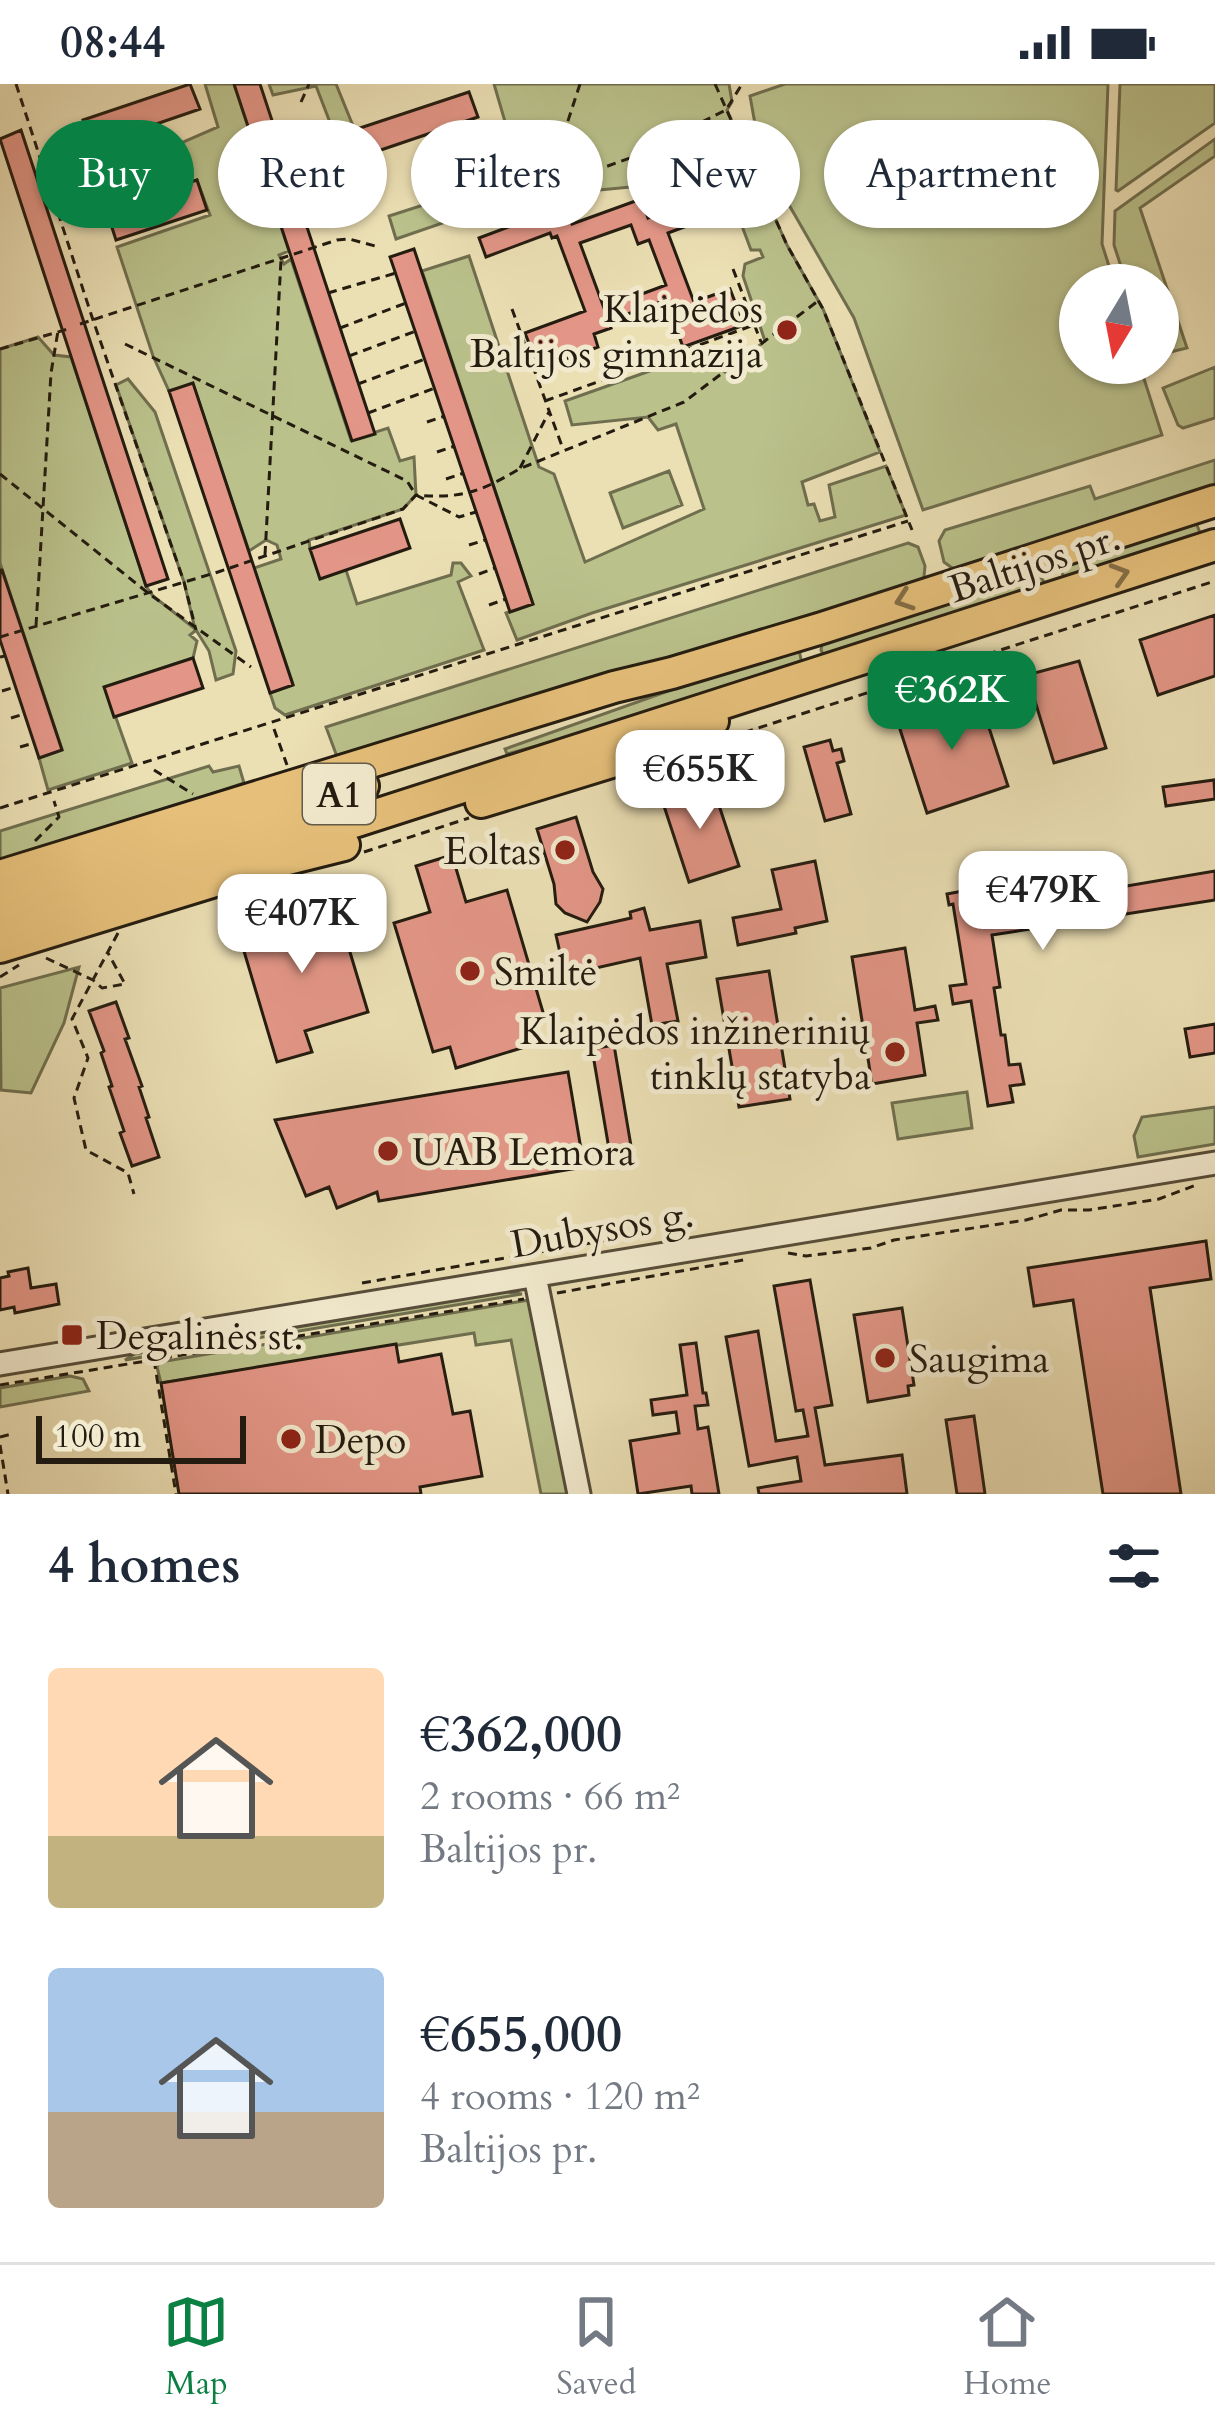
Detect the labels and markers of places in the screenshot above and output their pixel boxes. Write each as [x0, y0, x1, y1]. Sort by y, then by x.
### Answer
place label: Klaipėdos Baltijos gimnazija [470, 283, 763, 381]
marker: Klaipėdos Baltijos gimnazija [774, 317, 800, 343]
pin: €362K [868, 651, 1036, 753]
pin: €655K [616, 730, 784, 832]
place label: Eoltas [444, 825, 541, 878]
marker: Eoltas [552, 837, 578, 863]
pin: €479K [959, 851, 1127, 953]
pin: €407K [218, 874, 386, 976]
place label: Smiltė [494, 946, 597, 999]
marker: Smiltė [457, 958, 483, 984]
place label: Klaipėdos inžinerinių tinklų statyba [520, 1005, 871, 1103]
marker: Klaipėdos inžinerinių tinklų statyba [882, 1039, 908, 1065]
place label: UAB Lemora [412, 1126, 635, 1179]
marker: UAB Lemora [375, 1138, 401, 1164]
place label: Degalinės st. [96, 1310, 303, 1363]
marker: Degalinės st. [59, 1322, 85, 1348]
place label: Saugima [909, 1333, 1050, 1386]
marker: Saugima [872, 1345, 898, 1371]
place label: Depo [315, 1414, 406, 1467]
marker: Depo [278, 1426, 304, 1452]

